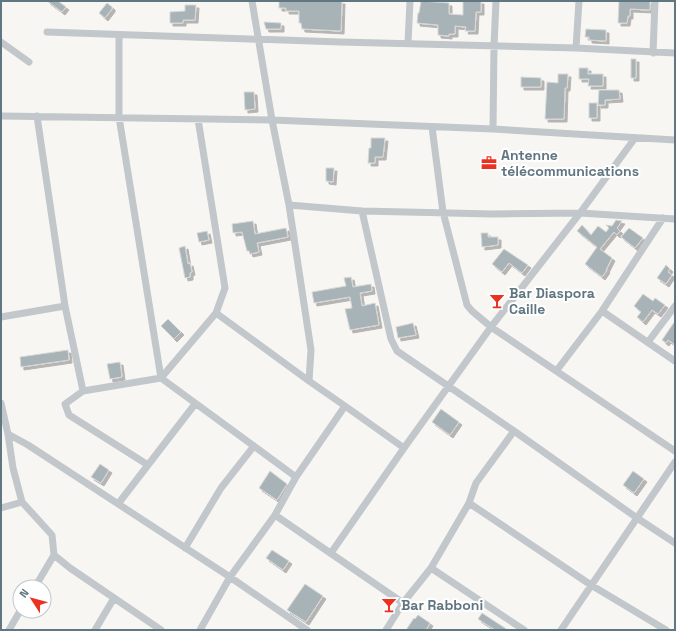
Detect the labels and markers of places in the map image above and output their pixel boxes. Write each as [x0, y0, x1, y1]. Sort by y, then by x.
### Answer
place label: Antenne télécommunications [501, 146, 639, 180]
office icon: Antenne télécommunications [480, 154, 498, 172]
place label: Bar Diaspora Caille [509, 284, 595, 318]
bar icon: Bar Diaspora Caille [488, 292, 506, 310]
bar icon: Bar Rabboni [380, 596, 398, 614]
place label: Bar Rabboni [401, 596, 483, 614]

